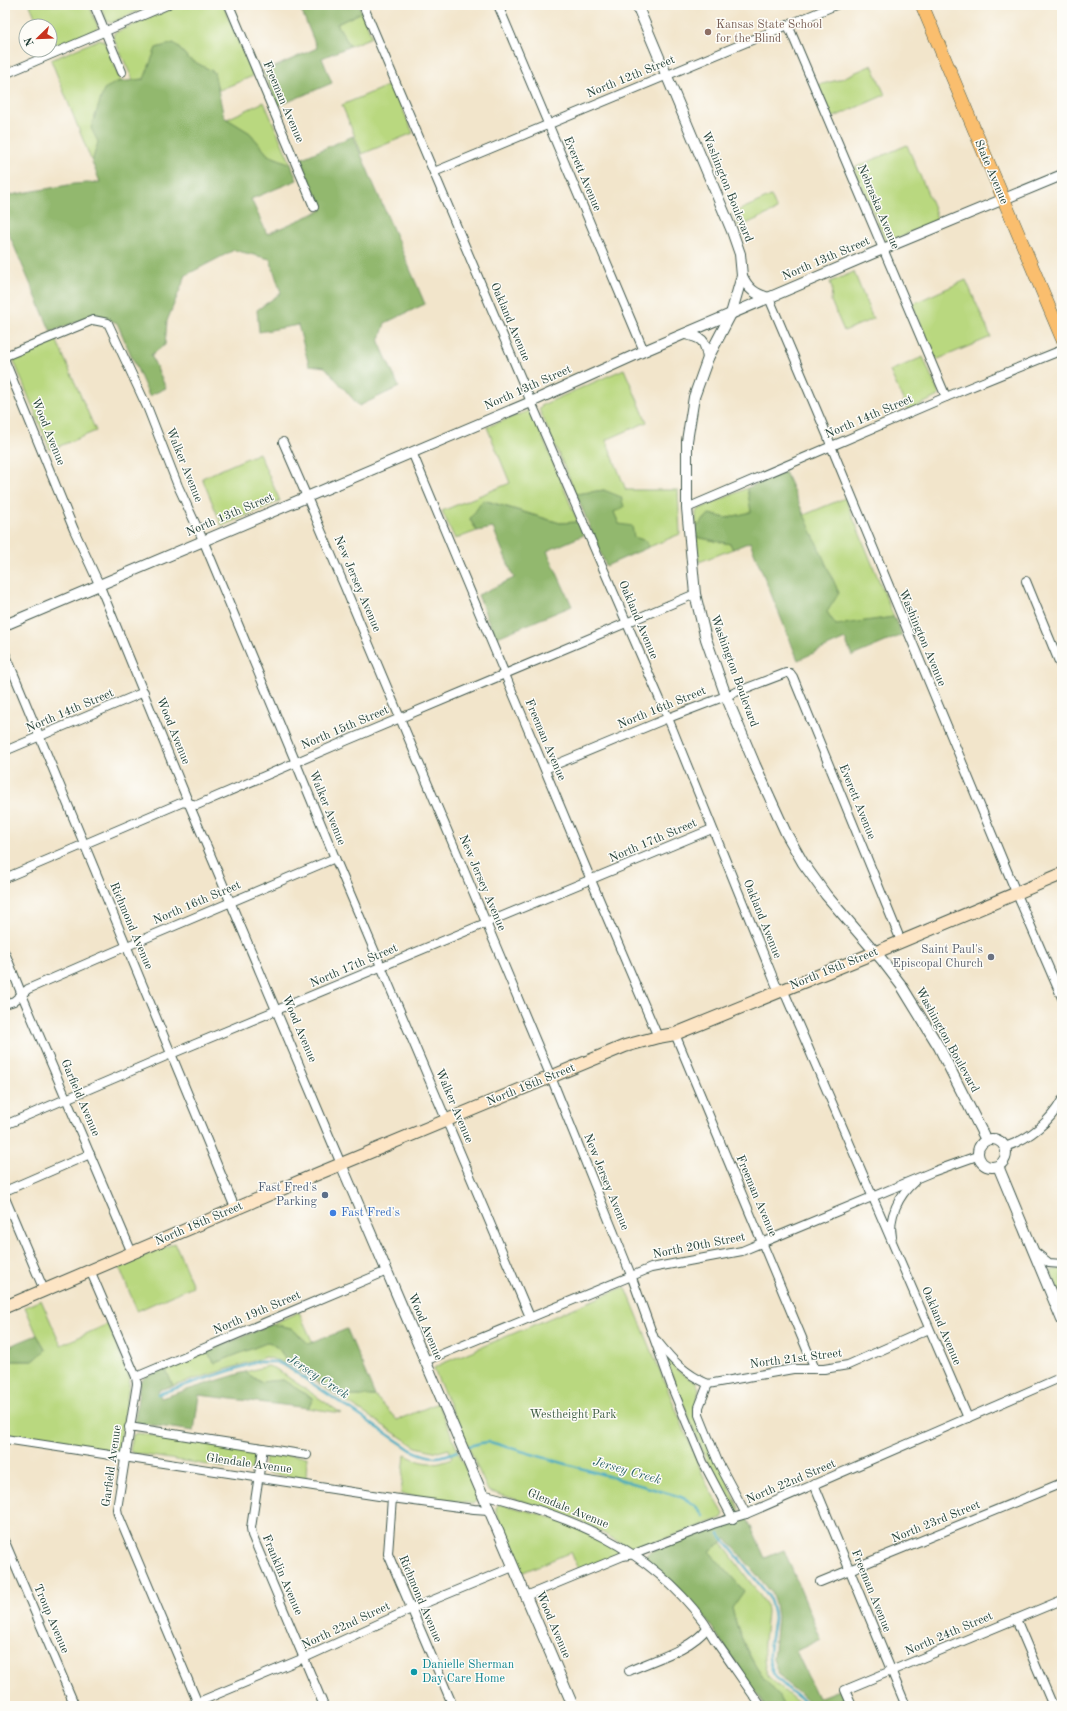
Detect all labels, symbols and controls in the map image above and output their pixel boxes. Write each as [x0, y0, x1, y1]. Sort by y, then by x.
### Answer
north arrow [18, 18, 58, 58]
place label: Kansas State School for the Blind [716, 19, 822, 45]
marker: Kansas State School for the Blind [703, 27, 713, 37]
text: N [23, 35, 37, 47]
street label: North 12th Street [585, 54, 677, 100]
street label: Freeman Avenue [260, 59, 306, 145]
street label: Washington Boulevard [699, 130, 755, 244]
street label: Everett Avenue [561, 135, 603, 214]
street label: State Avenue [972, 138, 1010, 206]
street label: Nebraska Avenue [855, 163, 901, 251]
street label: North 13th Street [780, 235, 872, 283]
street label: Oakland Avenue [488, 281, 532, 363]
street label: North 13th Street [483, 363, 573, 413]
street label: North 14th Street [823, 393, 915, 441]
street label: Wood Avenue [29, 397, 67, 468]
street label: Walker Avenue [164, 426, 205, 504]
street label: North 13th Street [184, 491, 276, 539]
street label: New Jersey Avenue [331, 534, 383, 634]
street label: Oakland Avenue [616, 579, 660, 661]
street label: Washington Avenue [896, 588, 948, 689]
street label: Washington Boulevard [708, 613, 760, 729]
street label: North 16th Street [616, 685, 708, 731]
street label: North 14th Street [24, 687, 116, 735]
street label: Wood Avenue [154, 696, 192, 767]
street label: Freeman Avenue [522, 697, 568, 783]
street label: North 15th Street [299, 703, 391, 752]
street label: Everett Avenue [836, 763, 878, 842]
street label: Walker Avenue [307, 769, 348, 847]
street label: North 17th Street [607, 817, 699, 865]
street label: New Jersey Avenue [456, 833, 508, 933]
street label: Oakland Avenue [741, 878, 783, 961]
street label: North 16th Street [151, 879, 243, 927]
street label: Richmond Avenue [107, 881, 155, 972]
street label: North 17th Street [308, 942, 400, 990]
place label: Saint Paul's Episcopal Church [892, 944, 983, 970]
street label: North 18th Street [788, 946, 880, 992]
marker: Saint Paul's Episcopal Church [986, 952, 996, 962]
street label: Washington Boulevard [913, 985, 981, 1095]
street label: Wood Avenue [280, 994, 319, 1065]
street label: Garfield Avenue [58, 1058, 102, 1139]
street label: North 18th Street [485, 1062, 577, 1108]
street label: Walker Avenue [433, 1067, 475, 1145]
street label: New Jersey Avenue [581, 1132, 631, 1232]
street label: Freeman Avenue [733, 1153, 779, 1239]
place label: Fast Fred's Parking [258, 1182, 318, 1208]
marker: Fast Fred's Parking [320, 1190, 330, 1200]
street label: North 18th Street [153, 1200, 245, 1248]
place label: Fast Fred's [341, 1207, 400, 1219]
marker: Fast Fred's [328, 1208, 338, 1218]
street label: North 20th Street [652, 1231, 746, 1261]
street label: Oakland Avenue [919, 1285, 963, 1367]
street label: North 19th Street [211, 1289, 303, 1337]
street label: Wood Avenue [406, 1292, 445, 1363]
street label: North 21st Street [749, 1347, 843, 1371]
water label: Jersey Creek [285, 1352, 351, 1402]
park label: Westheight Park [529, 1409, 617, 1421]
street label: Garfield Avenue [100, 1424, 124, 1508]
street label: Glendale Avenue [205, 1452, 293, 1476]
water label: Jersey Creek [591, 1455, 663, 1487]
street label: North 22nd Street [744, 1458, 838, 1506]
street label: Glendale Avenue [526, 1487, 611, 1531]
street label: North 23rd Street [890, 1499, 982, 1545]
street label: Franklin Avenue [260, 1533, 305, 1617]
street label: Freeman Avenue [849, 1548, 893, 1634]
street label: Richmond Avenue [396, 1554, 444, 1645]
street label: Troup Avenue [31, 1583, 71, 1656]
street label: Wood Avenue [534, 1590, 573, 1661]
street label: North 22nd Street [300, 1600, 392, 1652]
street label: North 24th Street [903, 1610, 995, 1658]
place label: Danielle Sherman Day Care Home [422, 1659, 515, 1685]
marker: Danielle Sherman Day Care Home [409, 1667, 419, 1677]

